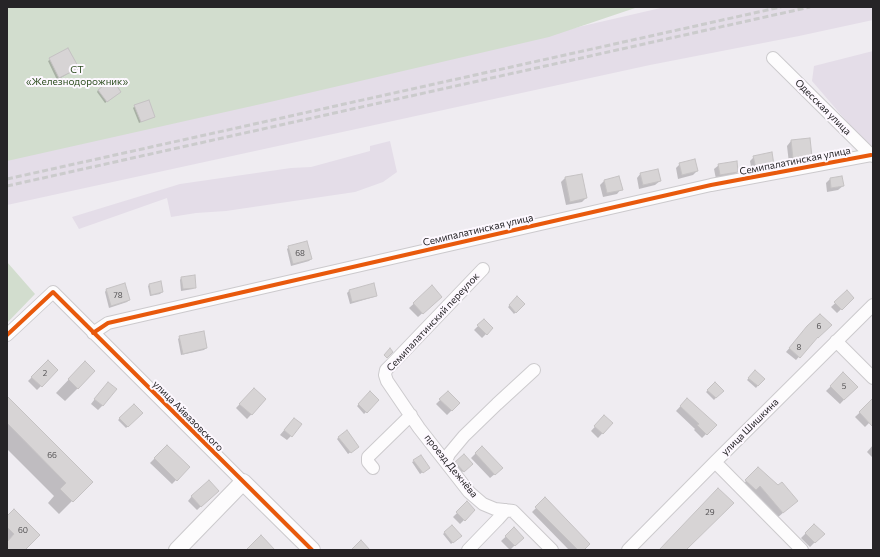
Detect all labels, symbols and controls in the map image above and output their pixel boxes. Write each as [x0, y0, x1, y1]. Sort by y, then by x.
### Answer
park label: СТ «Железнодорожник» [26, 64, 128, 88]
street label: Одесская улица [793, 77, 853, 137]
street label: Семипалатинская улица [738, 144, 852, 178]
street label: Семипалатинская улица [422, 211, 534, 249]
house number: 68 [295, 248, 305, 258]
street label: Семипалатинский переулок [384, 270, 482, 374]
house number: 78 [113, 290, 123, 300]
house number: 6 [817, 321, 821, 331]
house number: 8 [797, 342, 801, 352]
house number: 2 [43, 368, 47, 378]
street label: улица Айвазовского [150, 378, 226, 454]
house number: 5 [842, 381, 846, 391]
street label: улица Шишкина [719, 396, 781, 458]
street label: проезд Дежнёва [422, 432, 480, 500]
house number: 66 [47, 450, 57, 460]
house number: 29 [705, 507, 715, 517]
house number: 60 [18, 525, 28, 535]

